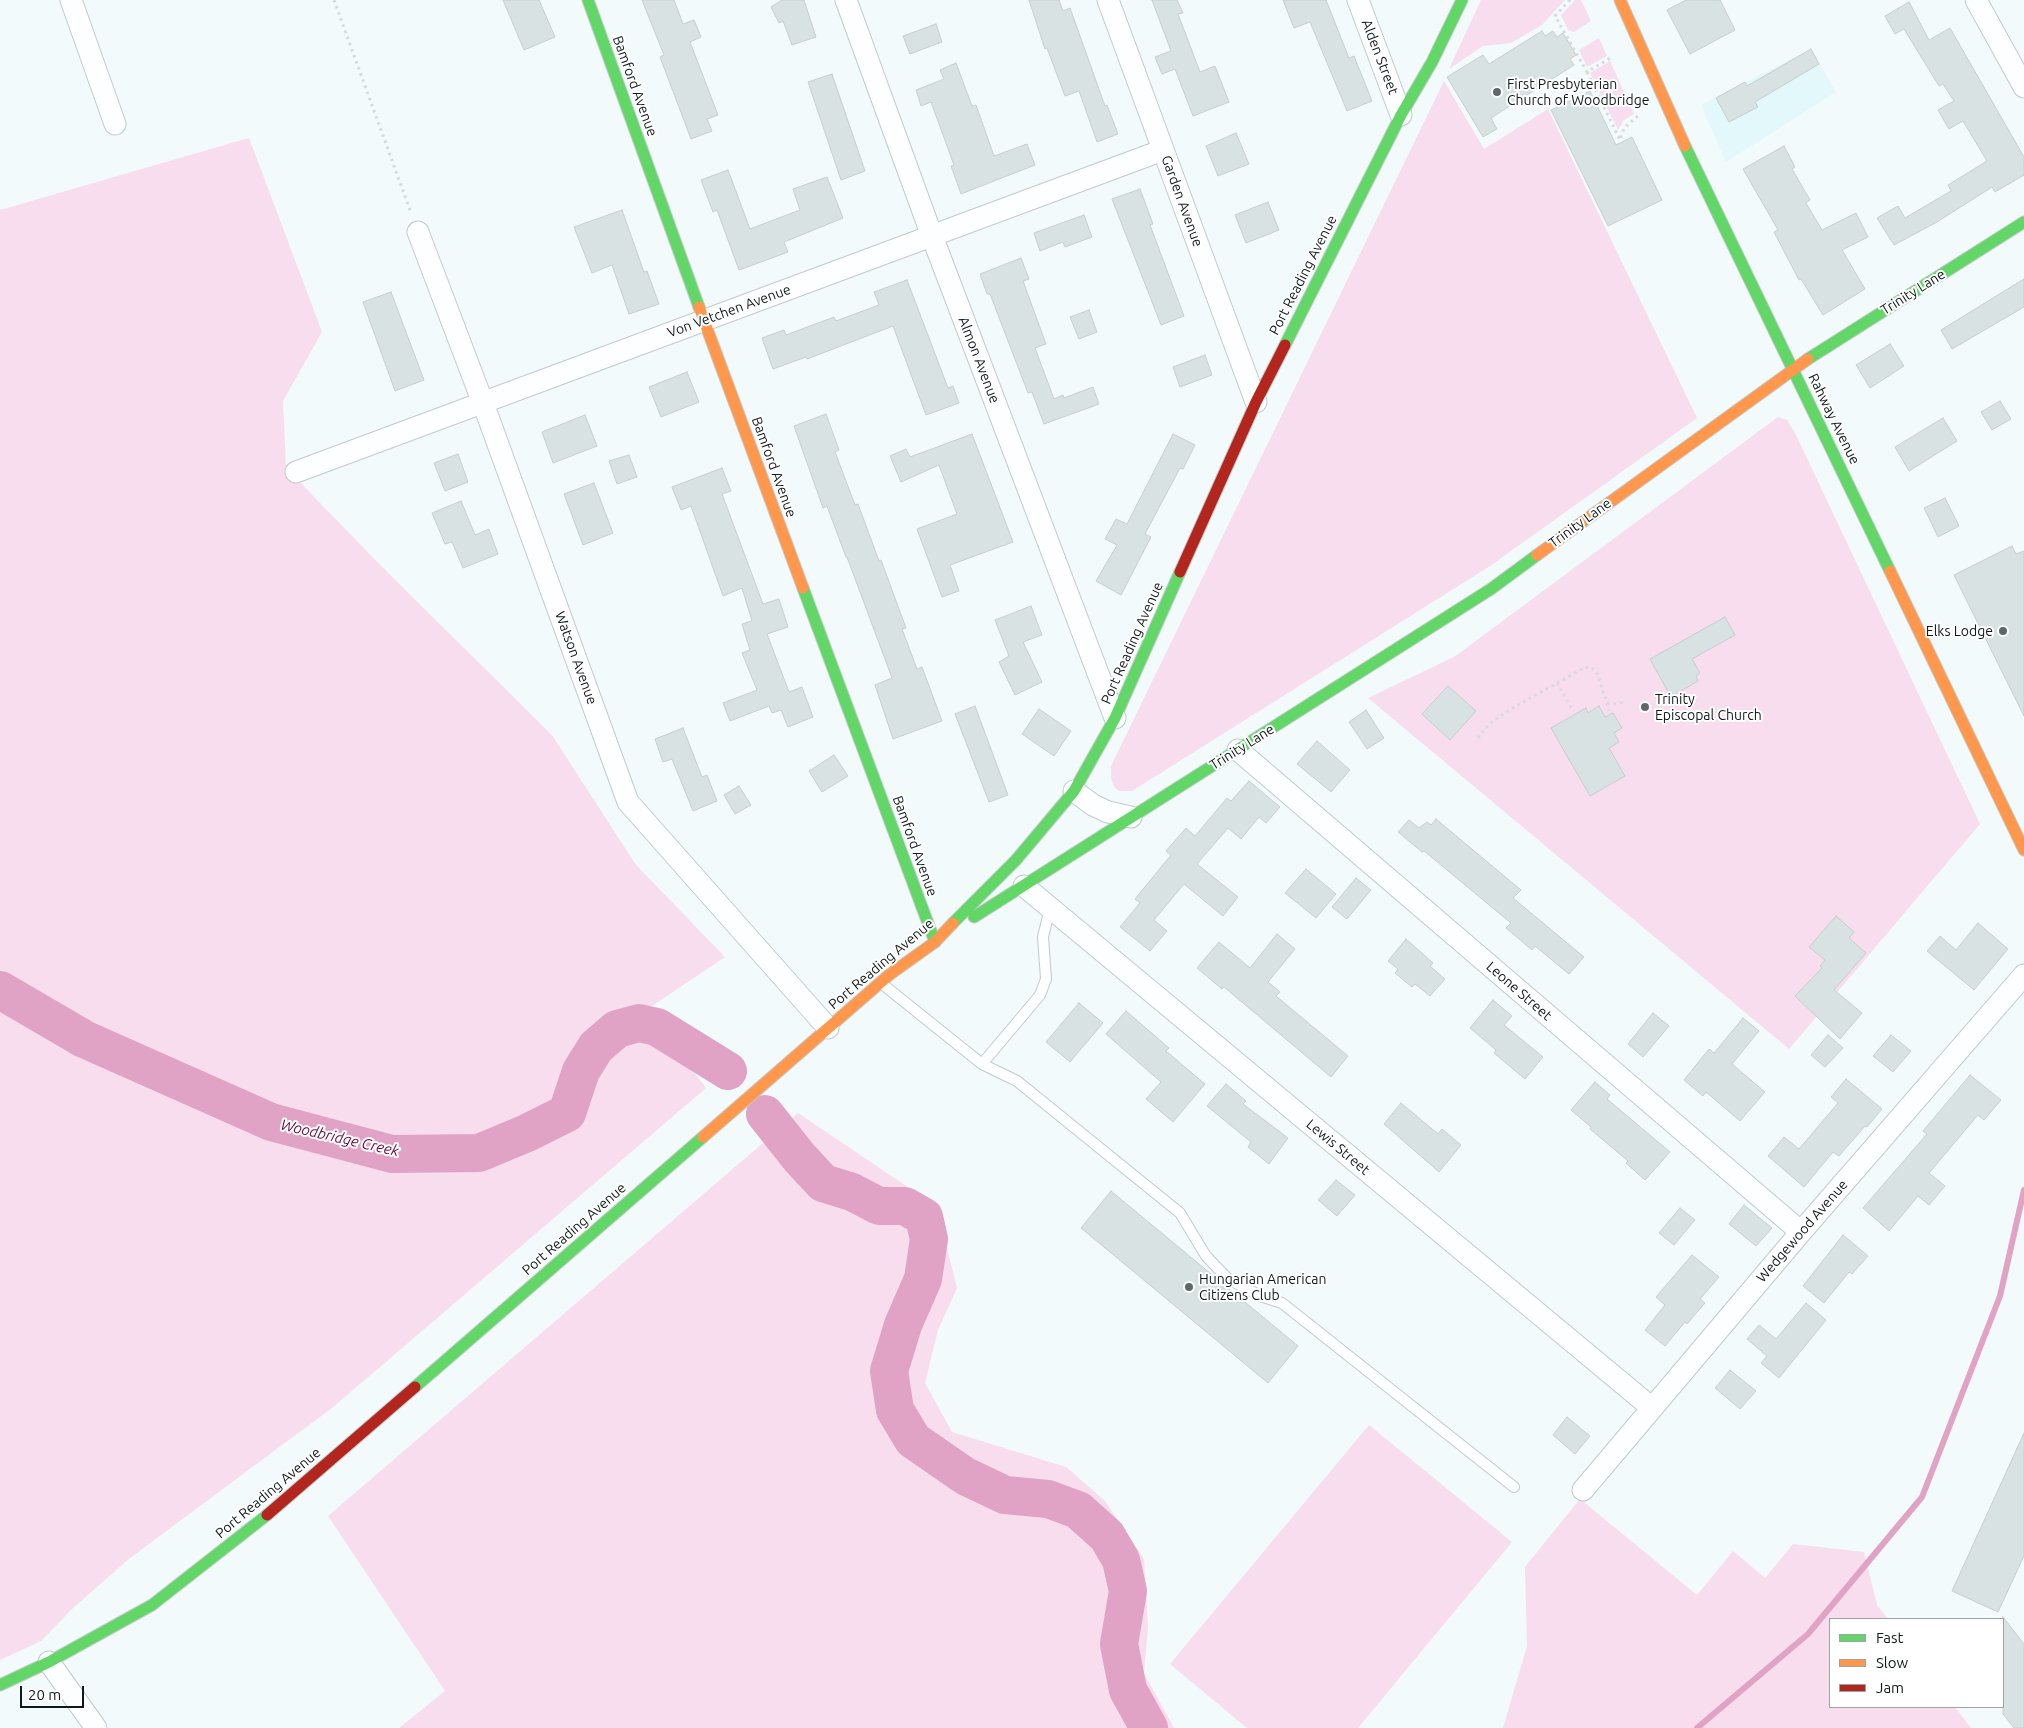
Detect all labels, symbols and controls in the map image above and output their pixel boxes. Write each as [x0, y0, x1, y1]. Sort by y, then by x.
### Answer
street label: Alden Street [1358, 17, 1402, 97]
street label: Bamford Avenue [609, 34, 661, 138]
place label: First Presbyterian Church of Woodbridge [1507, 76, 1649, 108]
marker: First Presbyterian Church of Woodbridge [1491, 86, 1503, 98]
street label: Garden Avenue [1158, 153, 1206, 249]
street label: Port Reading Avenue [1266, 212, 1340, 338]
street label: Trinity Lane [1878, 266, 1948, 318]
street label: Von Vetchen Avenue [665, 281, 793, 341]
street label: Almon Avenue [955, 314, 1003, 406]
street label: Rahway Avenue [1805, 371, 1863, 467]
street label: Bamford Avenue [748, 415, 800, 519]
street label: Trinity Lane [1546, 495, 1614, 551]
street label: Port Reading Avenue [1097, 579, 1167, 707]
street label: Watson Avenue [551, 609, 601, 707]
place label: Elks Lodge [1926, 623, 1993, 639]
marker: Elks Lodge [1997, 625, 2009, 637]
place label: Trinity Episcopal Church [1655, 691, 1762, 724]
marker: Trinity Episcopal Church [1639, 701, 1651, 713]
street label: Trinity Lane [1207, 721, 1277, 773]
street label: Bamford Avenue [889, 794, 941, 898]
street label: Port Reading Avenue [825, 915, 937, 1013]
street label: Leone Street [1483, 958, 1555, 1024]
water label: Woodbridge Creek [279, 1116, 401, 1160]
street label: Lewis Street [1303, 1116, 1373, 1178]
street label: Wedgewood Avenue [1753, 1176, 1851, 1286]
street label: Port Reading Avenue [519, 1179, 629, 1279]
place label: Hungarian American Citizens Club [1199, 1271, 1326, 1304]
marker: Hungarian American Citizens Club [1183, 1281, 1195, 1293]
street label: Port Reading Avenue [212, 1444, 324, 1542]
legend [1829, 1618, 2004, 1708]
text: Fast [1876, 1629, 1903, 1646]
text: Slow [1876, 1654, 1908, 1671]
scale bar [22, 1676, 86, 1708]
text: Jam [1876, 1679, 1904, 1696]
text: 20 m [28, 1686, 61, 1703]

